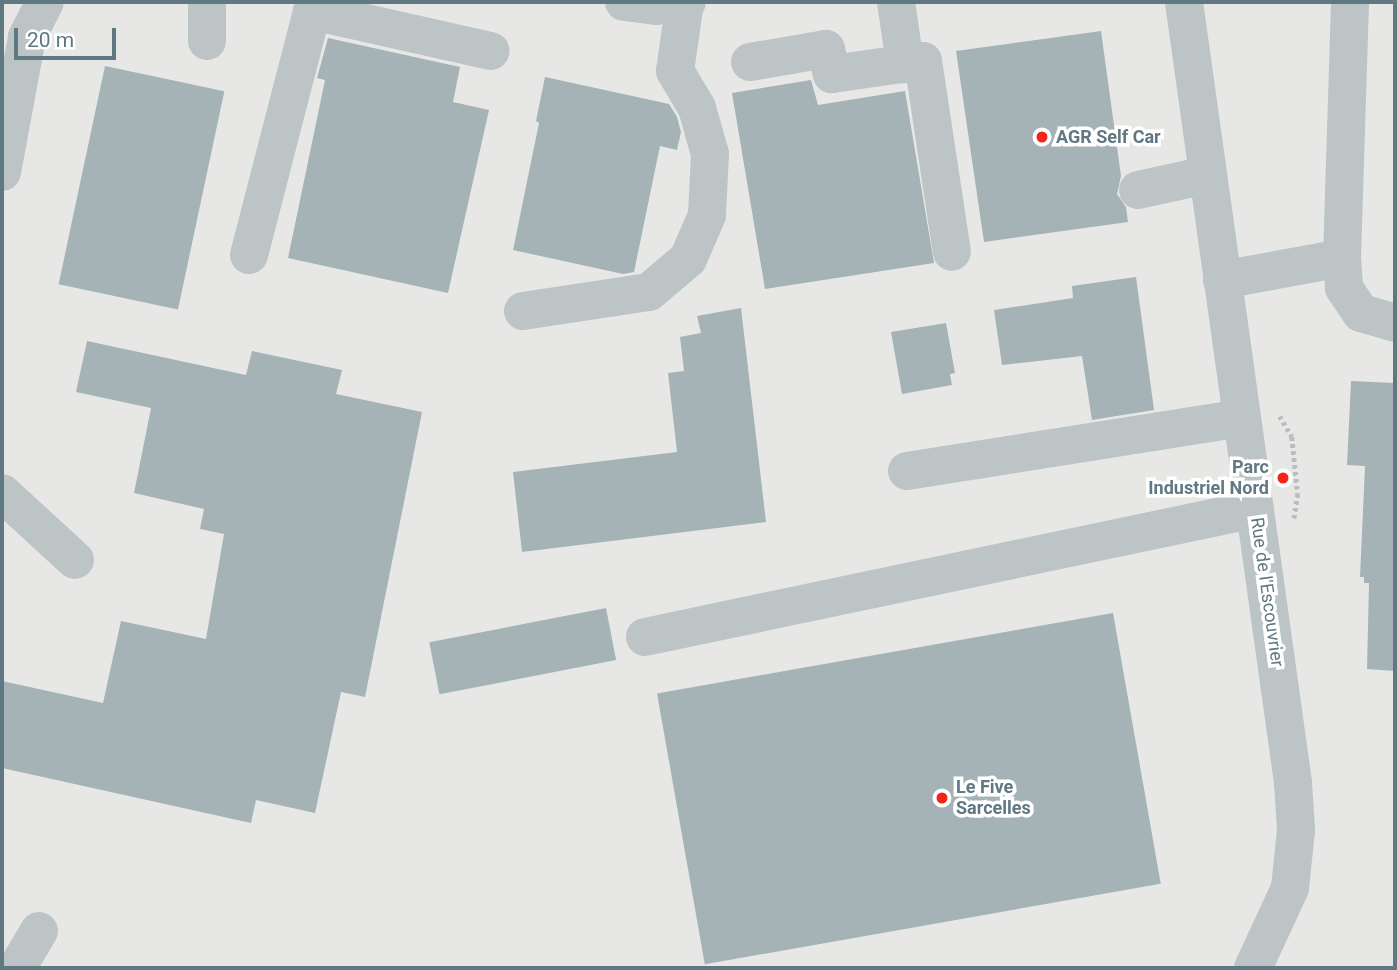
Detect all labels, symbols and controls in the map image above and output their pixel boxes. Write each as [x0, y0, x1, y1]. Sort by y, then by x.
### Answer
scale bar [18, 14, 119, 58]
text: 20 m [27, 28, 74, 52]
place label: AGR Self Car [1056, 126, 1161, 148]
marker: AGR Self Car [1034, 129, 1050, 145]
place label: Parc Industriel Nord [1148, 457, 1269, 500]
marker: Parc Industriel Nord [1275, 470, 1291, 486]
street label: Rue de l'Escouvrier [1246, 516, 1288, 668]
place label: Le Five Sarcelles [956, 777, 1031, 820]
marker: Le Five Sarcelles [934, 790, 950, 806]

